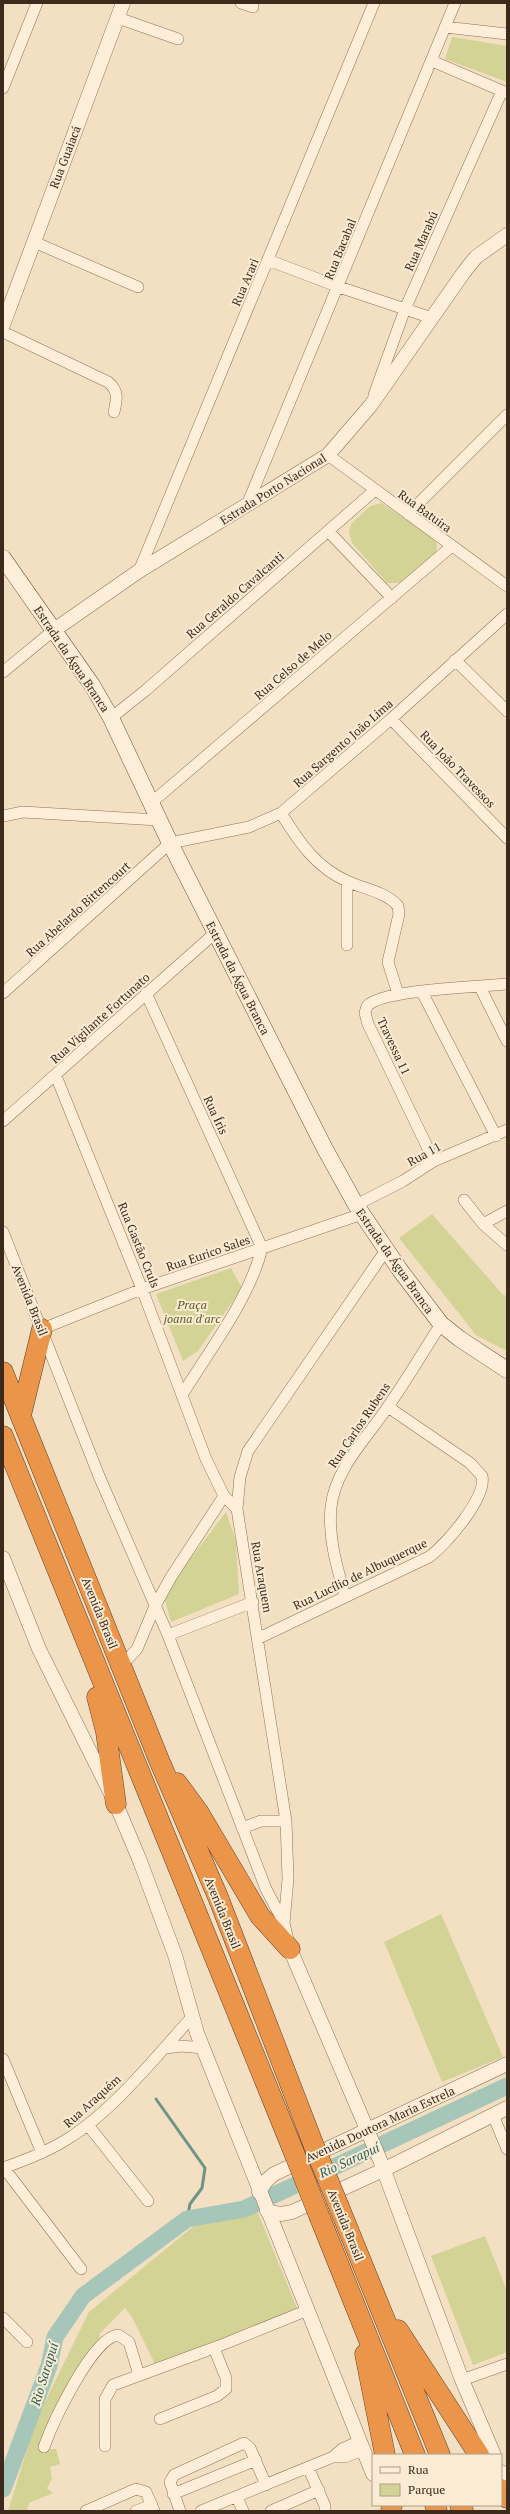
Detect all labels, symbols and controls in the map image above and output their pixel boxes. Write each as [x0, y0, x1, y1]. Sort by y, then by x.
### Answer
street label: Rua Guaiacá [46, 123, 84, 191]
street label: Rua Marabú [401, 209, 441, 273]
street label: Rua Bacabal [321, 216, 359, 282]
street label: Rua Arari [228, 256, 262, 308]
street label: Estrada Porto Nacional [217, 450, 329, 528]
street label: Rua Batuira [395, 487, 455, 535]
street label: Rua Geraldo Cavalcanti [183, 548, 287, 642]
street label: Estrada da Água Branca [31, 603, 113, 715]
street label: Rua Celso de Melo [251, 627, 335, 703]
street label: Rua Sargento João Lima [290, 696, 396, 790]
street label: Rua João Travessos [417, 727, 499, 811]
street label: Rua Abelardo Bittencourt [23, 858, 134, 960]
street label: Estrada da Água Branca [203, 919, 273, 1037]
street label: Rua Vigilante Fortunato [47, 969, 153, 1067]
street label: Travessa 11 [374, 1015, 414, 1077]
street label: Rua Íris [201, 1093, 231, 1137]
street label: Rua 11 [404, 1139, 444, 1169]
street label: Rua Gastão Cruls [115, 1200, 163, 1290]
street label: Estrada da Água Branca [353, 1205, 437, 1317]
street label: Rua Eurico Sales [164, 1232, 252, 1274]
street label: Avenida Brasil [9, 1262, 51, 1338]
park label: Praça joana d'arc [163, 1297, 221, 1326]
street label: Rua Carlos Rubens [325, 1379, 393, 1471]
street label: Rua Lucílio de Albuquerque [291, 1535, 429, 1613]
street label: Rua Araquem [248, 1540, 276, 1614]
street label: Avenida Brasil [79, 1575, 121, 1651]
street label: Avenida Brasil [202, 1875, 244, 1951]
street label: Rua Araquém [60, 2071, 124, 2131]
street label: Avenida Doutora Maria Estrela [303, 2083, 457, 2165]
water label: Rio Sarapuí [315, 2138, 384, 2182]
street label: Avenida Brasil [325, 2187, 367, 2263]
water label: Rio Sarapuí [26, 2339, 63, 2409]
legend [372, 2454, 502, 2506]
text: Rua [408, 2462, 429, 2477]
text: Parque [408, 2482, 445, 2497]

